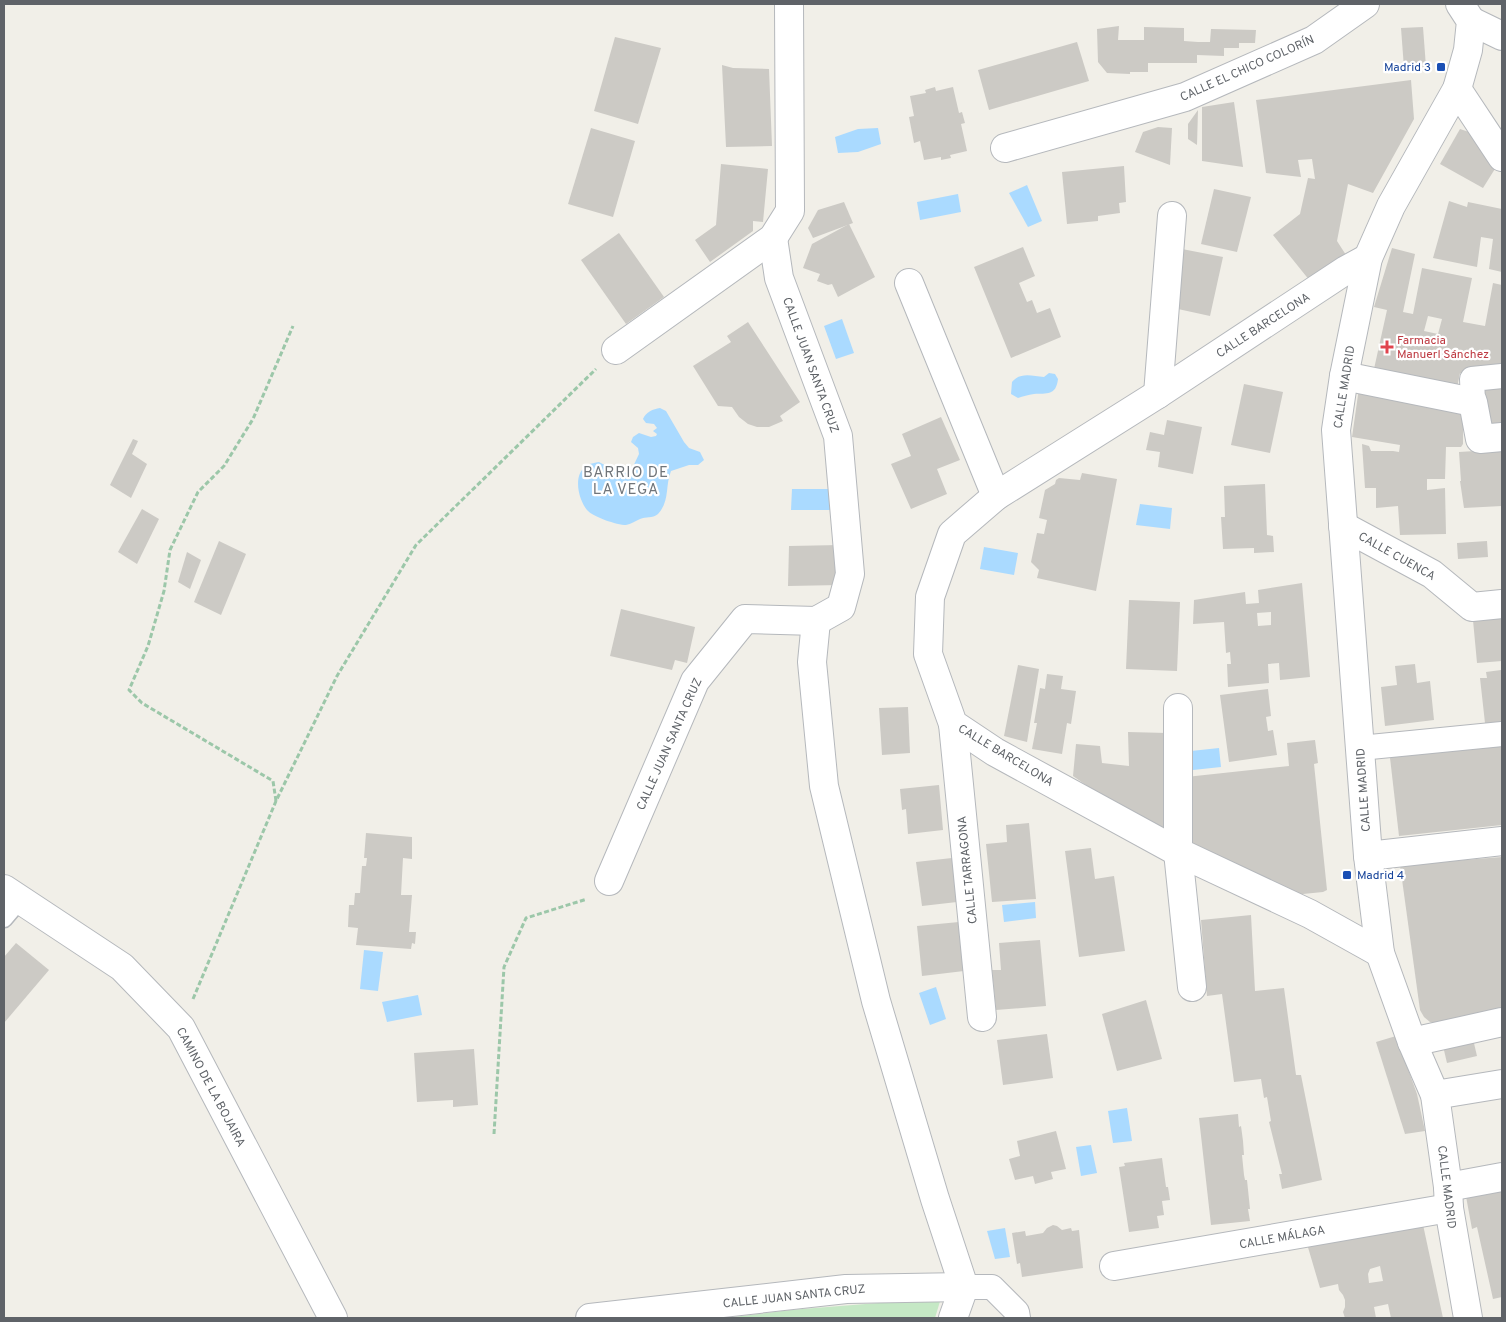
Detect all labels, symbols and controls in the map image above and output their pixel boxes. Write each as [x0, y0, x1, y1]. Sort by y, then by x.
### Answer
street label: CALLE EL CHICO COLORÍN [1178, 32, 1317, 106]
place label: Madrid 3 [1384, 60, 1431, 76]
marker: Madrid 3 [1435, 61, 1447, 73]
street label: CALLE BARCELONA [1214, 290, 1313, 362]
street label: CALLE JUAN SANTA CRUZ [778, 295, 842, 435]
place label: Farmacia Manuerl Sánchez [1397, 333, 1489, 363]
marker: Farmacia Manuerl Sánchez [1381, 341, 1393, 353]
street label: CALLE MADRID [1331, 345, 1359, 430]
district label: BARRIO DE LA VEGA [583, 464, 669, 500]
street label: CALLE CUENCA [1355, 529, 1438, 585]
street label: CALLE JUAN SANTA CRUZ [633, 676, 706, 813]
street label: CALLE BARCELONA [955, 721, 1056, 791]
street label: CALLE MADRID [1353, 748, 1375, 832]
street label: CALLE TARRAGONA [954, 815, 982, 925]
place label: Madrid 4 [1357, 868, 1404, 884]
marker: Madrid 4 [1341, 869, 1353, 881]
street label: CAMINO DE LA BOJAIRA [172, 1025, 249, 1150]
street label: CALLE MADRID [1433, 1145, 1459, 1230]
street label: CALLE MÁLAGA [1238, 1223, 1326, 1253]
street label: CALLE JUAN SANTA CRUZ [722, 1282, 866, 1312]

